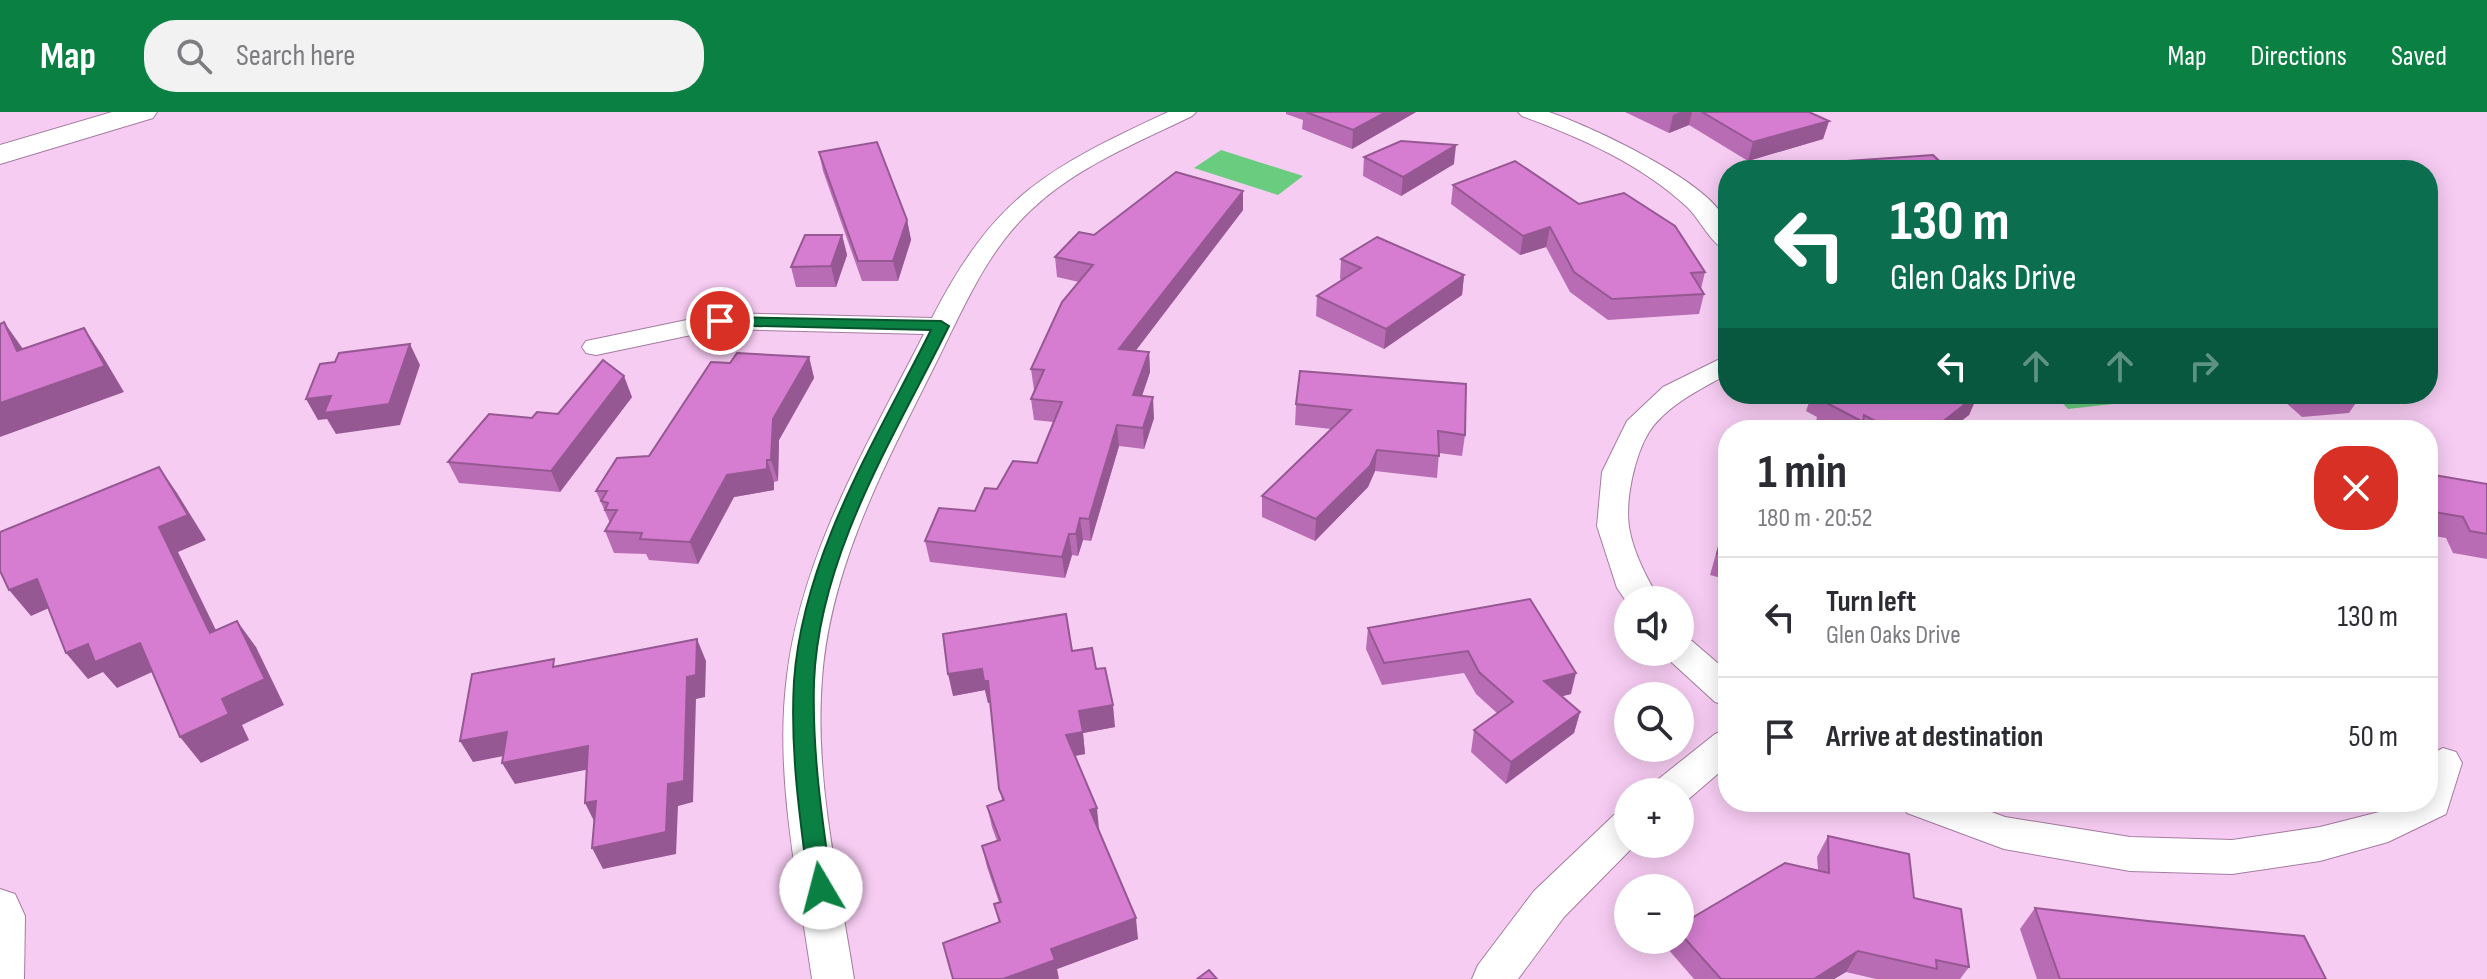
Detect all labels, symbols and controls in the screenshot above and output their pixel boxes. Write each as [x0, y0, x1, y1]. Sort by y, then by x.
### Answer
search box [144, 20, 704, 92]
text: Map [40, 34, 96, 79]
icon: search [172, 34, 216, 78]
text: Search here [236, 38, 355, 74]
text: Map [2168, 40, 2207, 73]
text: Directions [2251, 40, 2347, 73]
text: Saved [2391, 40, 2447, 73]
text: 130 m [1890, 189, 2010, 256]
icon: left [1758, 192, 1862, 296]
text: Glen Oaks Drive [1890, 257, 2076, 300]
pin [686, 287, 754, 355]
icon: arrive [698, 299, 742, 343]
icon: left [1930, 344, 1974, 388]
icon: ahead [2014, 344, 2058, 388]
icon: ahead [2098, 344, 2142, 388]
icon: right [2182, 344, 2226, 388]
text: 1 min [1758, 444, 1847, 501]
button: close [2314, 446, 2398, 530]
text: 180 m · 20:52 [1758, 503, 1872, 534]
text: Turn left [1826, 584, 1916, 620]
map controls [1614, 586, 1694, 954]
button: sound [1614, 586, 1694, 666]
icon: left [1758, 595, 1802, 639]
text: 130 m [2338, 599, 2398, 635]
text: Glen Oaks Drive [1826, 620, 1961, 651]
button: search [1614, 682, 1694, 762]
icon: arrive [1758, 715, 1802, 759]
text: Arrive at destination [1826, 719, 2043, 755]
text: 50 m [2349, 719, 2398, 755]
button: + [1614, 778, 1694, 858]
position arrow [779, 846, 863, 930]
button: − [1614, 874, 1694, 954]

